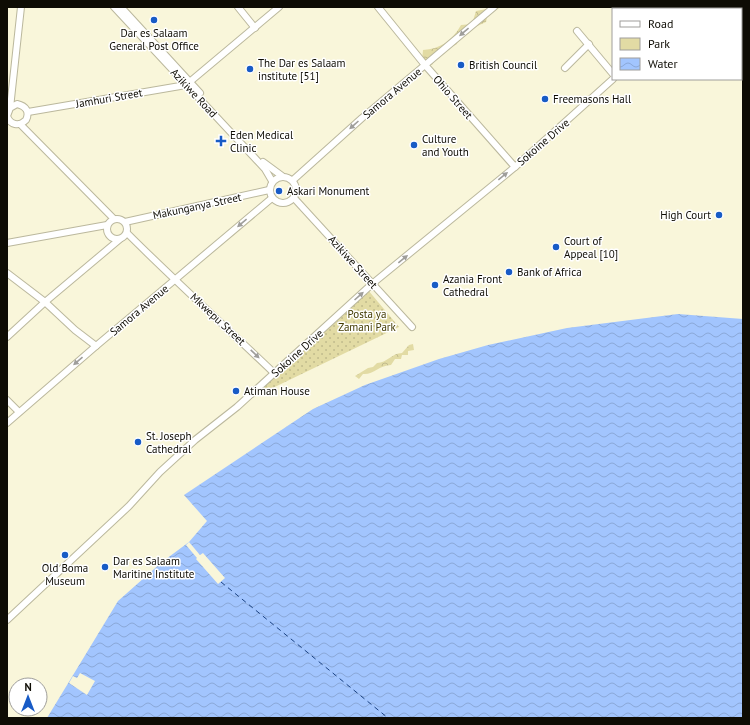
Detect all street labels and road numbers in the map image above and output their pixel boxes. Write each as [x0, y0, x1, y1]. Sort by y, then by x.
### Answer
street label: Samora Avenue [360, 64, 424, 122]
street label: Azikiwe Road [168, 66, 220, 121]
street label: Ohio Street [430, 72, 476, 122]
street label: Jamhuri Street [74, 85, 144, 111]
street label: Sokoine Drive [514, 115, 572, 169]
street label: Makunganya Street [151, 190, 243, 222]
street label: Azikiwe Street [325, 232, 381, 292]
street label: Samora Avenue [107, 281, 171, 339]
street label: Mkwepu Street [187, 290, 249, 348]
street label: Sokoine Drive [268, 326, 326, 380]

